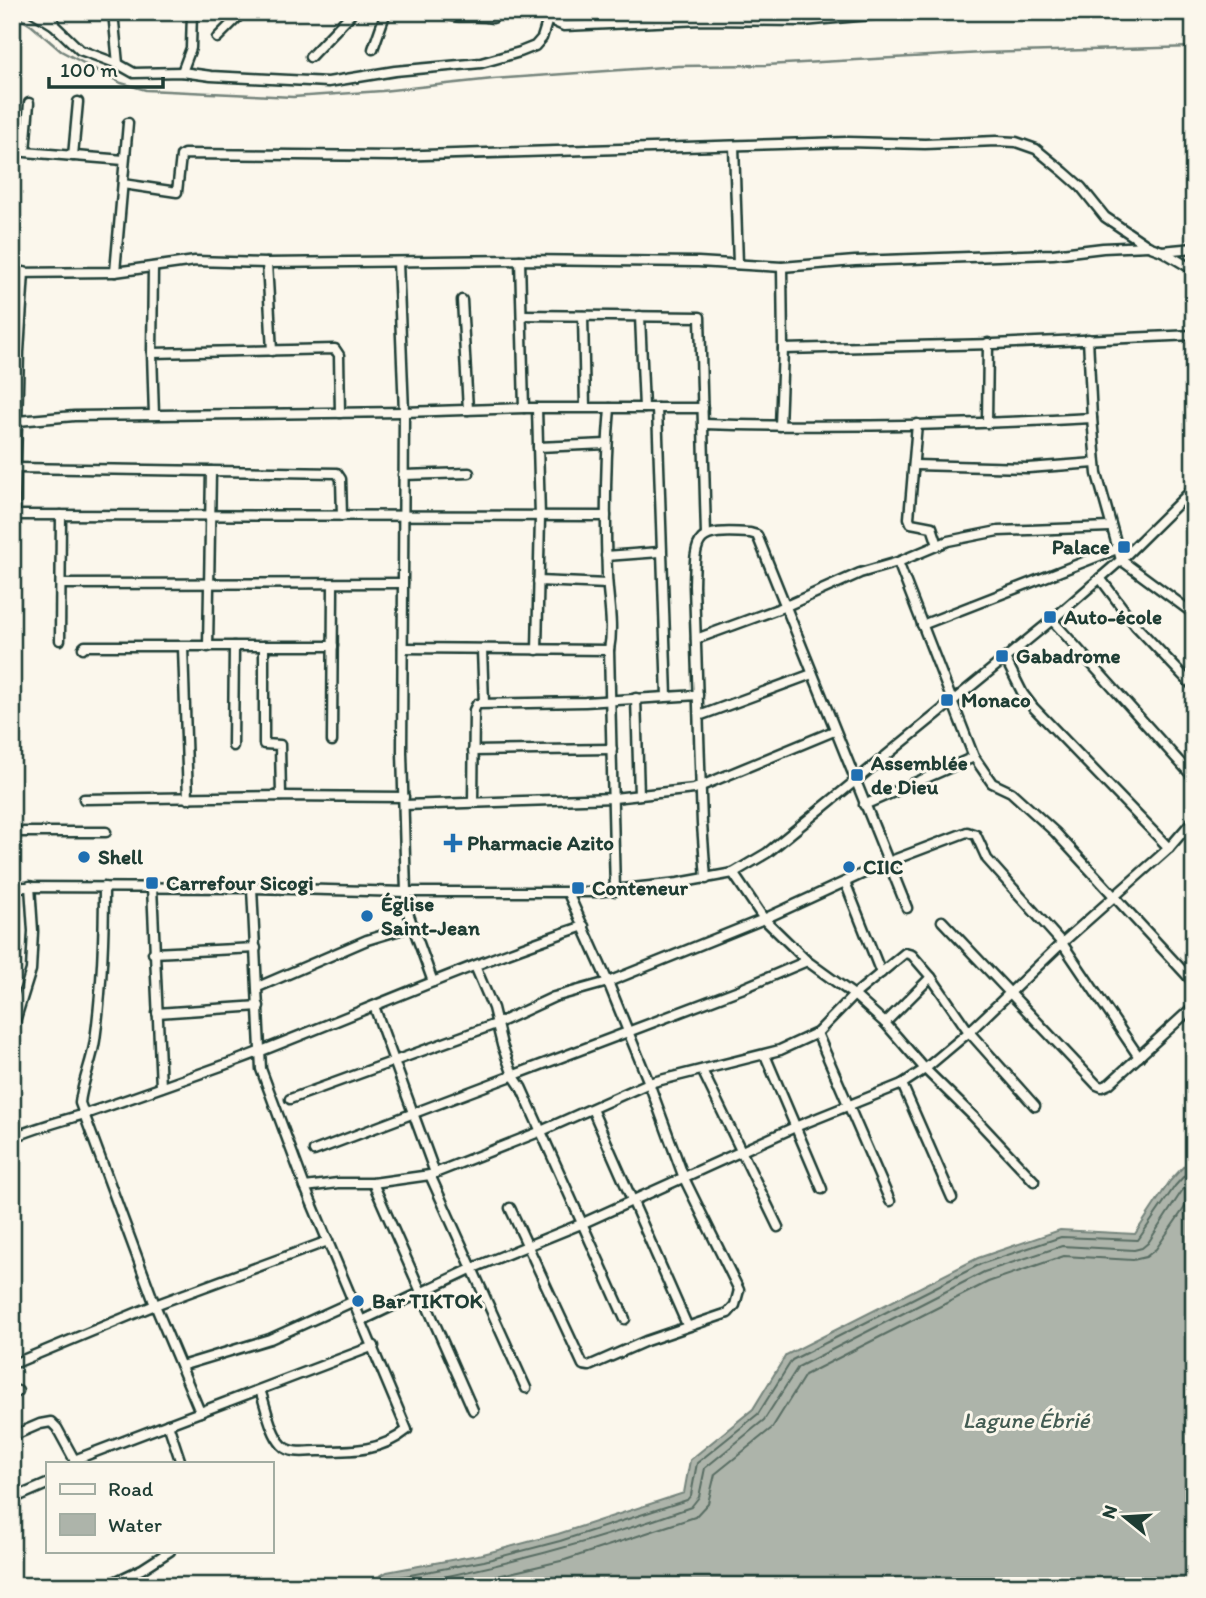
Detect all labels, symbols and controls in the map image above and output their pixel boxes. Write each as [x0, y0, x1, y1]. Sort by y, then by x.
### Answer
scale bar [49, 46, 163, 90]
text: 100 m [60, 57, 118, 82]
place label: Palace [1052, 534, 1110, 559]
marker: Palace [1116, 539, 1132, 555]
place label: Auto-école [1063, 604, 1162, 629]
marker: Auto-école [1042, 609, 1058, 625]
place label: Gabadrome [1016, 643, 1121, 668]
marker: Gabadrome [994, 648, 1010, 664]
place label: Monaco [961, 687, 1031, 712]
marker: Monaco [939, 692, 955, 708]
place label: Assemblée de Dieu [870, 750, 968, 799]
marker: Assemblée de Dieu [849, 767, 865, 783]
place label: Pharmacie Azito [467, 830, 614, 855]
marker: Pharmacie Azito [445, 835, 461, 851]
place label: Shell [98, 844, 144, 869]
marker: Shell [76, 849, 92, 865]
place label: CIIC [863, 854, 904, 879]
marker: CIIC [841, 859, 857, 875]
place label: Carrefour Sicogi [166, 870, 314, 896]
marker: Carrefour Sicogi [144, 875, 160, 891]
place label: Conteneur [592, 875, 689, 900]
marker: Conteneur [570, 880, 586, 896]
place label: Église Saint-Jean [381, 891, 480, 940]
marker: Église Saint-Jean [359, 908, 375, 924]
place label: Bar TIKTOK [372, 1288, 484, 1313]
marker: Bar TIKTOK [350, 1293, 366, 1309]
water label: Lagune Ébrié [962, 1406, 1091, 1434]
legend [46, 1462, 273, 1552]
text: Road [108, 1476, 154, 1501]
north arrow [1090, 1482, 1160, 1552]
text: N [1096, 1502, 1122, 1522]
text: Water [108, 1512, 162, 1537]

